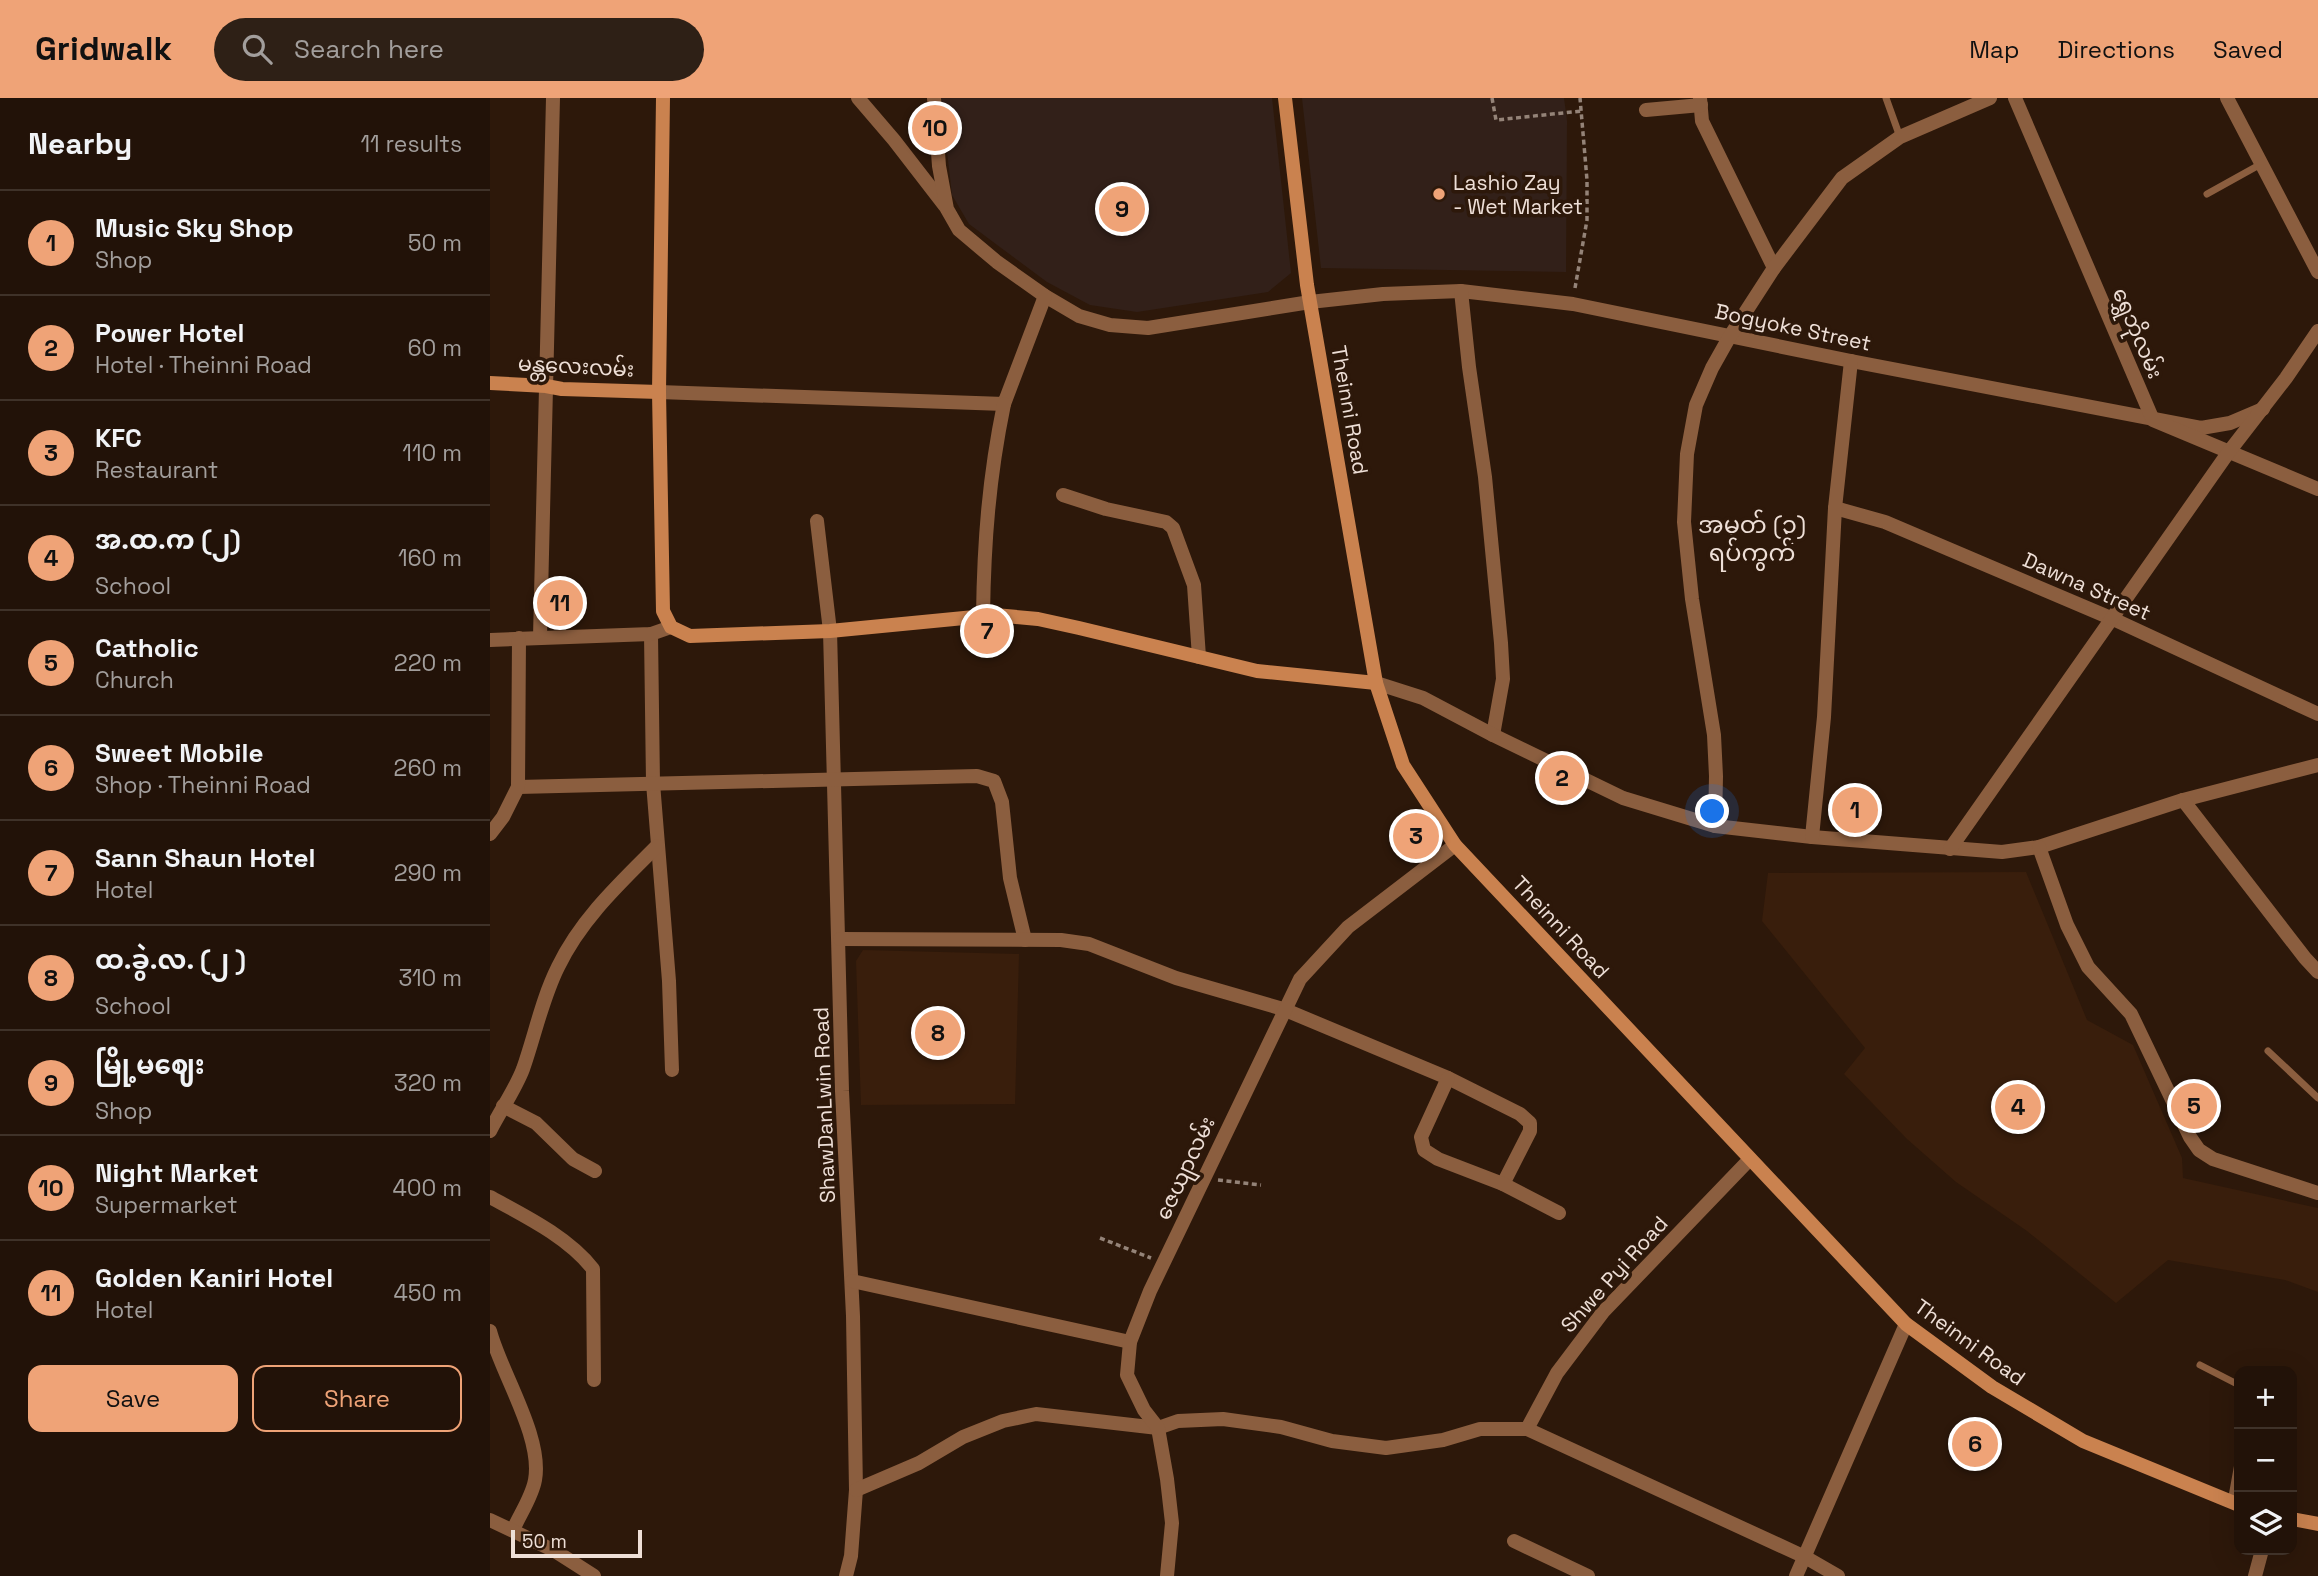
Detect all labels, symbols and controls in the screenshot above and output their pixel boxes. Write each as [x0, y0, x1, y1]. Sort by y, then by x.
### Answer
search box [214, 18, 704, 81]
text: Gridwalk [35, 28, 172, 70]
icon: search [238, 30, 276, 68]
text: Search here [294, 32, 444, 66]
text: Map [1969, 34, 2019, 65]
text: Directions [2057, 34, 2175, 65]
text: Saved [2213, 34, 2283, 65]
pin: 10 [912, 102, 958, 154]
text: Nearby [28, 124, 132, 163]
text: 11 results [360, 129, 462, 159]
place label: Lashio Zay - Wet Market [1453, 169, 1583, 220]
pin: 9 [1099, 183, 1145, 235]
marker: Lashio Zay - Wet Market [1431, 186, 1447, 202]
text: Music Sky Shop [95, 211, 294, 245]
text: 1 [46, 228, 56, 258]
text: 50 m [408, 228, 462, 258]
text: Shop [95, 245, 152, 275]
street label: ရွှေဘိုလမ်း [2103, 283, 2171, 384]
street label: Bogyoke Street [1712, 297, 1874, 357]
text: Power Hotel [95, 316, 244, 350]
text: 2 [44, 333, 58, 363]
text: 60 m [407, 333, 462, 363]
street label: Theinni Road [1325, 343, 1375, 477]
street label: မန္တလေးလမ်း [517, 347, 635, 387]
text: Hotel · Theinni Road [95, 350, 312, 380]
text: KFC [95, 421, 142, 455]
text: 3 [44, 438, 58, 468]
text: 110 m [402, 438, 462, 468]
text: Restaurant [95, 455, 218, 485]
district label: အမှတ် (၃) ရပ်ကွက် [1698, 509, 1806, 572]
text: အ.ထ.က (၂) [95, 523, 241, 557]
text: 4 [44, 543, 58, 573]
text: 160 m [398, 543, 462, 573]
street label: Dawna Street [2019, 546, 2155, 626]
text: School [95, 571, 171, 601]
pin: 11 [537, 577, 583, 629]
pin: 7 [964, 605, 1010, 657]
text: Catholic [95, 631, 199, 665]
text: 5 [44, 648, 58, 678]
text: 220 m [394, 648, 462, 678]
text: Church [95, 665, 174, 695]
text: Sweet Mobile [95, 736, 263, 770]
pin: 2 [1539, 752, 1585, 804]
text: 6 [44, 753, 58, 783]
text: 260 m [394, 753, 462, 783]
text: Shop · Theinni Road [95, 770, 311, 800]
pin: 1 [1832, 784, 1878, 836]
your location [1695, 794, 1729, 828]
pin: 3 [1393, 810, 1439, 862]
text: Sann Shaun Hotel [95, 841, 315, 875]
text: 7 [45, 858, 57, 888]
text: 290 m [394, 858, 462, 888]
street label: Theinni Road [1507, 870, 1615, 984]
text: Hotel [95, 875, 153, 905]
text: ထ.ခွဲ.လ. (၂ ) [95, 943, 246, 977]
text: 8 [44, 963, 58, 993]
text: 310 m [398, 963, 462, 993]
text: School [95, 991, 171, 1021]
street label: ShawDanLwin Road [807, 1006, 841, 1204]
pin: 8 [915, 1007, 961, 1059]
text: မြို့မဈေး [95, 1048, 205, 1082]
text: 9 [44, 1068, 58, 1098]
text: 320 m [394, 1068, 462, 1098]
pin: 5 [2171, 1080, 2217, 1132]
pin: 4 [1995, 1081, 2041, 1133]
text: Shop [95, 1096, 152, 1126]
street label: ဇေယျာလမ်း [1147, 1111, 1225, 1226]
text: Night Market [95, 1156, 259, 1190]
text: 10 [38, 1173, 64, 1203]
text: 400 m [392, 1173, 462, 1203]
text: Supermarket [95, 1190, 237, 1220]
street label: Shwe Pyi Road [1555, 1210, 1673, 1338]
text: Golden Kaniri Hotel [95, 1261, 333, 1295]
text: 11 [41, 1278, 61, 1308]
text: 450 m [393, 1278, 462, 1308]
street label: Theinni Road [1909, 1293, 2031, 1391]
text: Hotel [95, 1295, 153, 1325]
button: Save [28, 1365, 238, 1432]
button: Share [252, 1365, 462, 1432]
map controls [2234, 1366, 2297, 1555]
button: + [2234, 1366, 2297, 1429]
pin: 6 [1952, 1418, 1998, 1470]
button: − [2234, 1429, 2297, 1492]
button: layers [2234, 1492, 2297, 1555]
scale bar [511, 1527, 642, 1559]
text: 50 m [522, 1529, 567, 1554]

